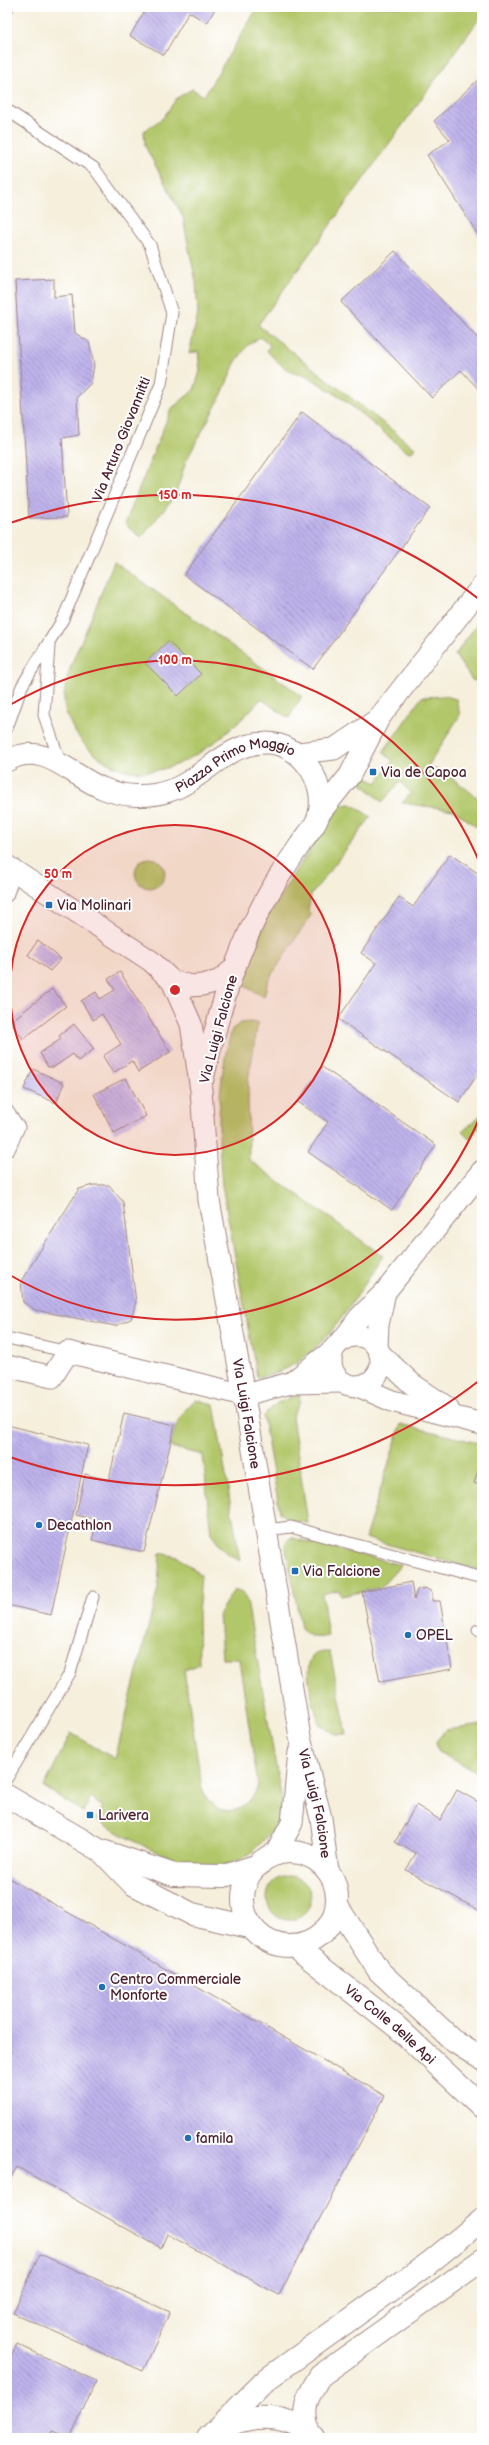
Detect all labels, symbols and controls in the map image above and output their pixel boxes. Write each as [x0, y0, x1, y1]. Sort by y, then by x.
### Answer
street label: Via Arturo Giovannitti [89, 374, 154, 504]
text: 150 m [159, 488, 191, 503]
text: 100 m [158, 653, 192, 668]
street label: Piazza Primo Maggio [172, 735, 299, 796]
place label: Via de Capoa [381, 764, 467, 781]
marker: Via de Capoa [368, 767, 378, 777]
text: 50 m [44, 867, 72, 882]
place label: Via Molinari [57, 897, 131, 914]
marker: Via Molinari [44, 900, 54, 910]
street label: Via Luigi Falcione [196, 973, 241, 1085]
centre of rings [168, 983, 182, 997]
street label: Via Luigi Falcione [229, 1357, 264, 1470]
place label: Decathlon [47, 1517, 112, 1534]
marker: Decathlon [34, 1520, 44, 1530]
place label: Via Falcione [303, 1563, 380, 1580]
marker: Via Falcione [290, 1566, 300, 1576]
place label: OPEL [416, 1627, 453, 1644]
marker: OPEL [403, 1630, 413, 1640]
street label: Via Luigi Falcione [294, 1747, 334, 1859]
place label: Larivera [98, 1807, 149, 1824]
marker: Larivera [85, 1810, 95, 1820]
place label: Centro Commerciale Monforte [110, 1971, 241, 2004]
street label: Via Colle delle Api [341, 1981, 439, 2068]
marker: Centro Commerciale Monforte [97, 1982, 107, 1992]
place label: famila [196, 2130, 234, 2147]
marker: famila [183, 2133, 193, 2143]

